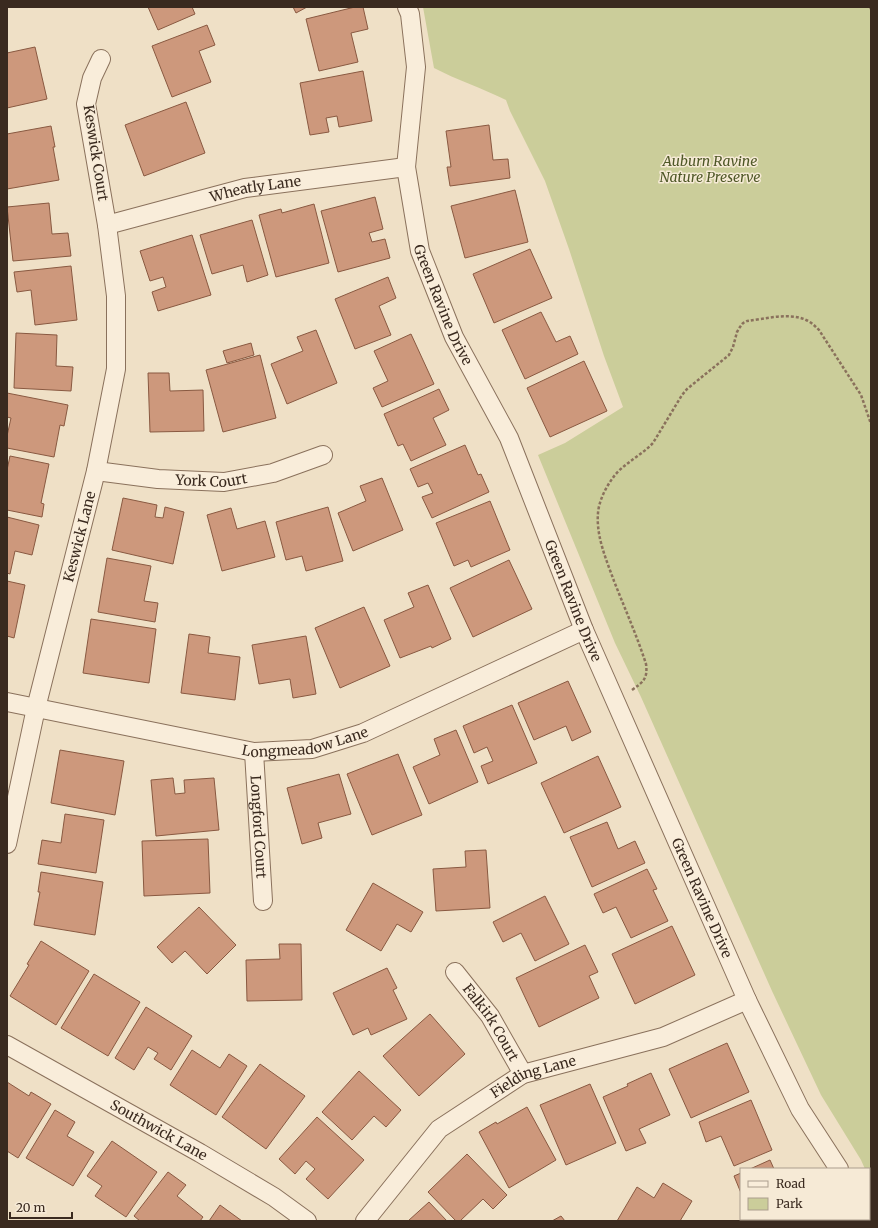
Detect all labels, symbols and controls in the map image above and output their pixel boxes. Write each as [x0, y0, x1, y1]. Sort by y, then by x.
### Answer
street label: Keswick Court [80, 104, 113, 203]
park label: Auburn Ravine Nature Preserve [659, 152, 761, 186]
street label: Wheatly Lane [207, 172, 302, 206]
street label: Green Ravine Drive [410, 243, 477, 368]
street label: York Court [174, 469, 249, 491]
street label: Keswick Lane [59, 489, 100, 584]
street label: Green Ravine Drive [541, 537, 606, 664]
street label: Longmeadow Lane [240, 723, 371, 761]
street label: Longford Court [246, 775, 271, 879]
street label: Green Ravine Drive [668, 835, 736, 961]
street label: Falkirk Court [459, 980, 523, 1065]
street label: Fielding Lane [487, 1051, 578, 1102]
street label: Southwick Lane [107, 1096, 211, 1164]
legend [740, 1168, 870, 1220]
text: Road [776, 1176, 805, 1191]
scale bar [10, 1194, 72, 1220]
text: Park [776, 1196, 803, 1211]
text: 20 m [16, 1200, 45, 1215]

